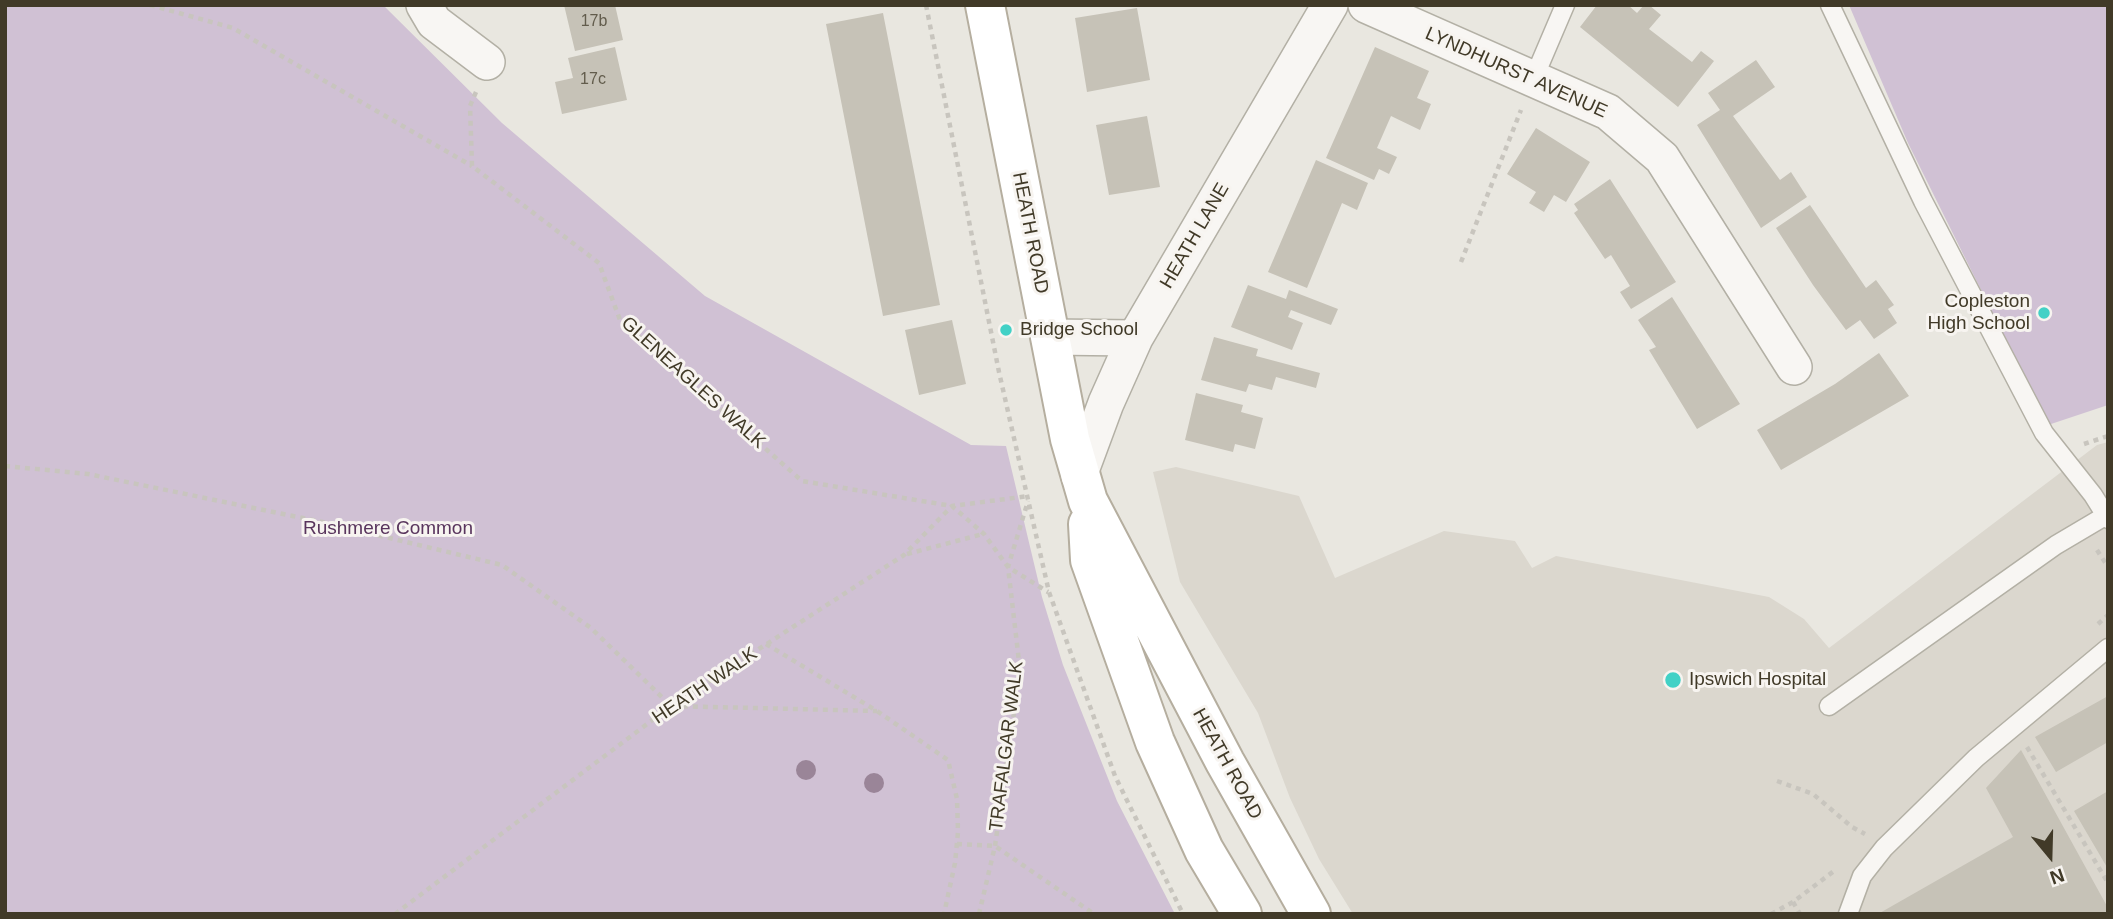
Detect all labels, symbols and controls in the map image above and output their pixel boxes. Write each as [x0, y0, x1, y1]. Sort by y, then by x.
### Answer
house number: 17b [581, 12, 607, 32]
street label: LYNDHURST AVENUE [1422, 23, 1610, 123]
house number: 17c [580, 70, 606, 90]
street label: HEATH ROAD [1007, 170, 1053, 296]
street label: HEATH LANE [1156, 179, 1234, 293]
place label: Copleston High School [1928, 291, 2030, 335]
marker: Copleston High School [2036, 305, 2052, 321]
street label: GLENEAGLES WALK [616, 312, 770, 454]
place label: Bridge School [1020, 319, 1138, 341]
marker: Bridge School [998, 322, 1014, 338]
park label: Rushmere Common [303, 518, 473, 540]
street label: HEATH WALK [648, 643, 762, 729]
street label: TRAFALGAR WALK [985, 660, 1029, 832]
place label: Ipswich Hospital [1689, 669, 1826, 691]
marker: Ipswich Hospital [1663, 670, 1683, 690]
street label: HEATH ROAD [1187, 705, 1267, 823]
north arrow [2015, 821, 2085, 891]
text: N [2047, 864, 2067, 888]

